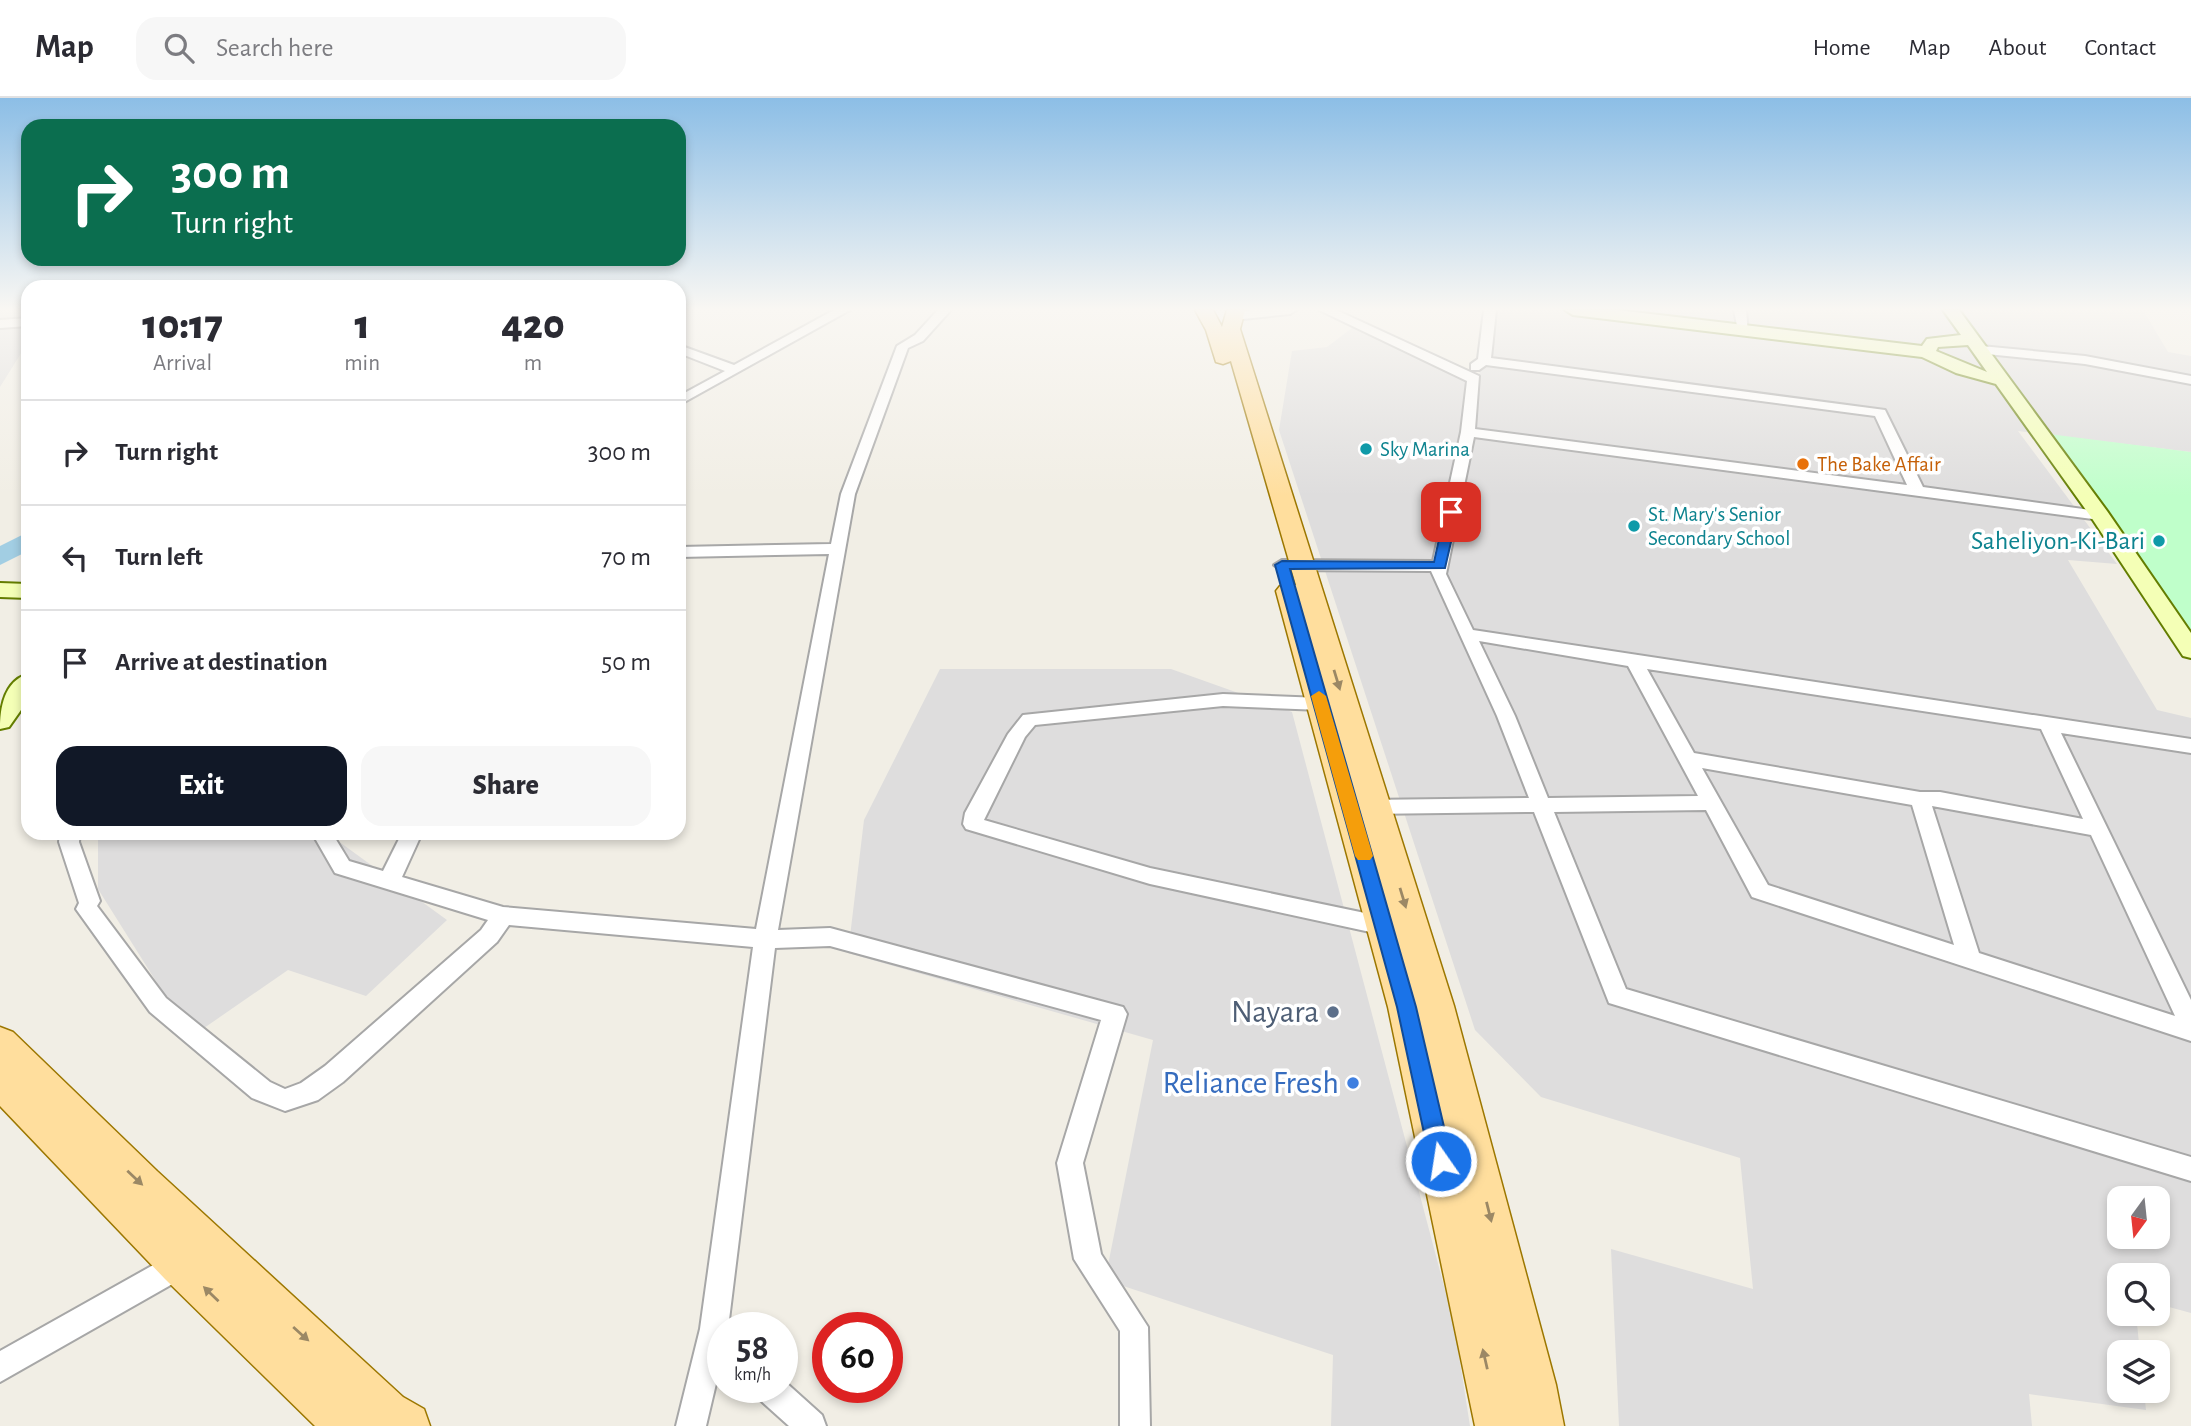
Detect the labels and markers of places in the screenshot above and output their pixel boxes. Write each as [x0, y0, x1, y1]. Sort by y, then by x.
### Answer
place label: Sky Marina [1380, 439, 1470, 460]
marker: Sky Marina [1358, 441, 1374, 457]
place label: The Bake Affair [1817, 454, 1941, 475]
marker: The Bake Affair [1795, 456, 1811, 472]
pin [1421, 482, 1481, 542]
place label: St. Mary's Senior Secondary School [1648, 504, 1790, 549]
marker: St. Mary's Senior Secondary School [1626, 518, 1642, 534]
place label: Saheliyon-Ki-Bari [1971, 528, 2145, 554]
marker: Saheliyon-Ki-Bari [2151, 533, 2167, 549]
place label: Nayara [1231, 996, 1319, 1028]
marker: Nayara [1325, 1004, 1341, 1020]
place label: Reliance Fresh [1162, 1067, 1339, 1099]
marker: Reliance Fresh [1345, 1075, 1361, 1091]

